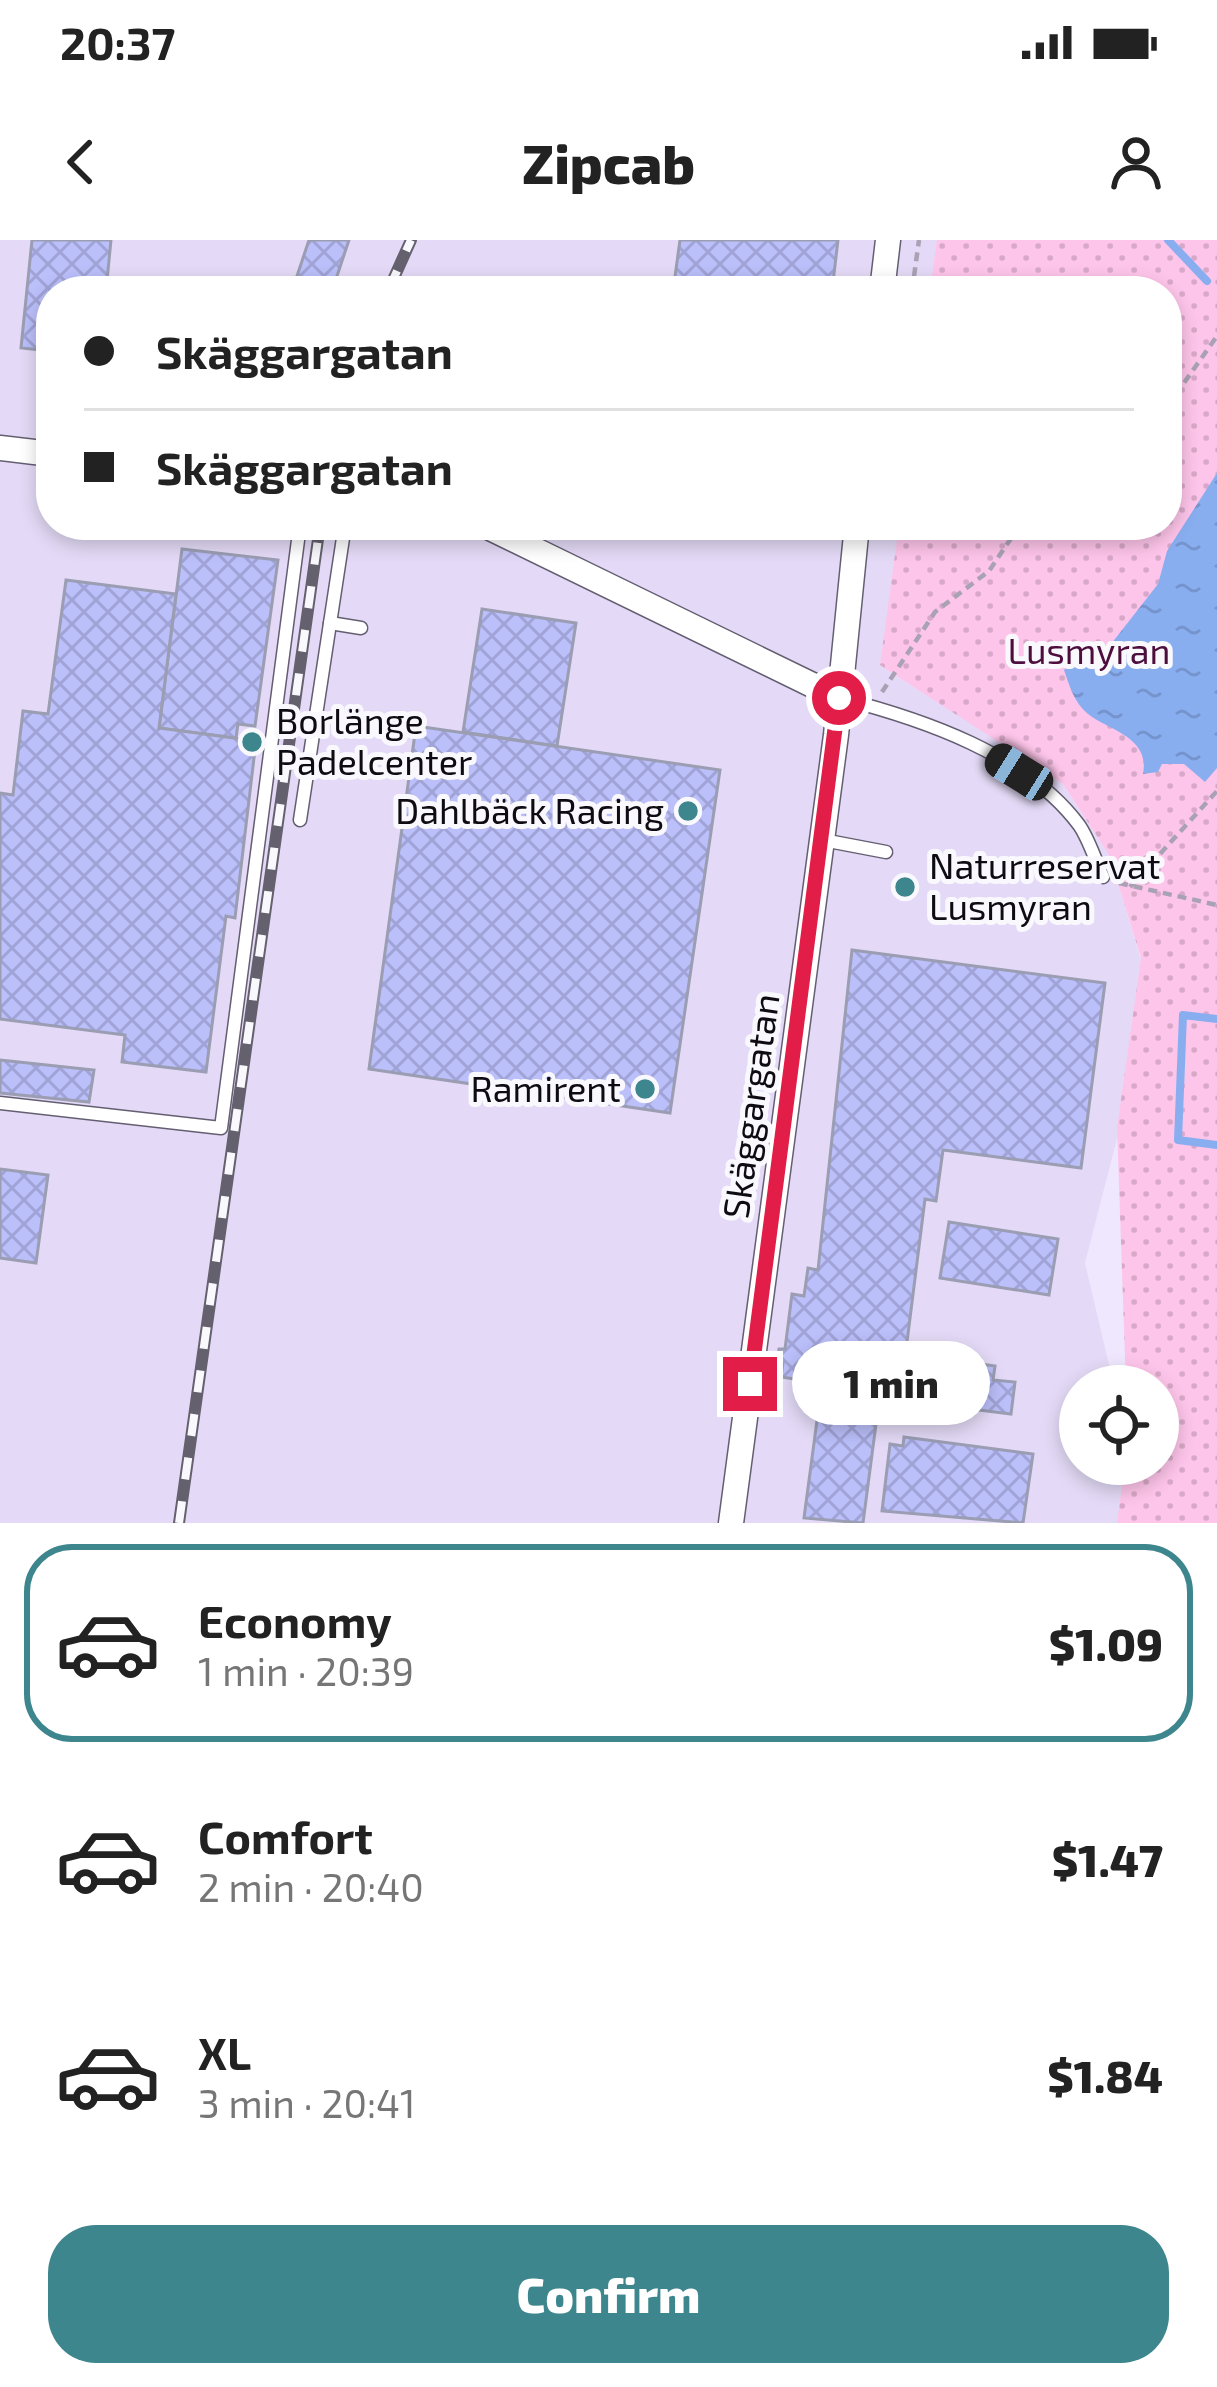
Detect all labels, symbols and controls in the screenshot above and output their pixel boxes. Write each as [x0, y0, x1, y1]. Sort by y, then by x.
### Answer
text: 20:37 [60, 15, 175, 69]
icon: back [48, 129, 114, 195]
icon: person [1103, 129, 1169, 195]
text: Zipcab [522, 130, 695, 195]
text: Skäggargatan [156, 324, 453, 378]
text: Skäggargatan [156, 440, 453, 494]
park label: Lusmyran [1007, 628, 1171, 671]
route start [812, 671, 866, 725]
place label: Borlänge Padelcenter [276, 698, 473, 782]
marker: Borlänge Padelcenter [239, 729, 265, 755]
car [979, 738, 1059, 806]
place label: Dahlbäck Racing [395, 788, 664, 831]
marker: Dahlbäck Racing [675, 798, 701, 824]
place label: Naturreservat Lusmyran [929, 843, 1161, 927]
marker: Naturreservat Lusmyran [892, 874, 918, 900]
street label: Skäggargatan [712, 991, 787, 1221]
place label: Ramirent [471, 1066, 621, 1109]
marker: Ramirent [632, 1076, 658, 1102]
callout: 1 min [792, 1342, 990, 1426]
route end [723, 1357, 777, 1411]
text: 1 min [843, 1359, 939, 1406]
map controls [1059, 1365, 1179, 1485]
button: locate [1059, 1365, 1179, 1485]
icon: car [54, 1589, 162, 1697]
text: Economy [198, 1593, 392, 1647]
text: $1.09 [1049, 1616, 1163, 1670]
text: 1 min · 20:39 [198, 1647, 414, 1694]
icon: car [54, 1805, 162, 1913]
text: Comfort [198, 1809, 373, 1863]
text: $1.47 [1052, 1832, 1163, 1886]
text: 2 min · 20:40 [198, 1863, 424, 1910]
icon: car [54, 2021, 162, 2129]
text: XL [198, 2025, 251, 2079]
text: $1.84 [1047, 2048, 1163, 2102]
text: 3 min · 20:41 [198, 2079, 416, 2126]
button: Confirm [48, 2225, 1169, 2363]

